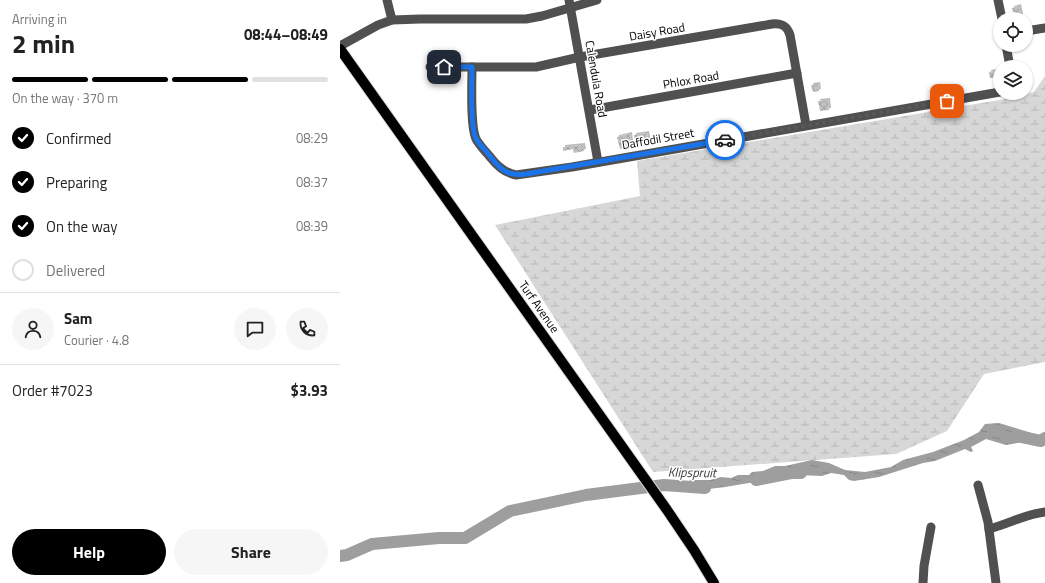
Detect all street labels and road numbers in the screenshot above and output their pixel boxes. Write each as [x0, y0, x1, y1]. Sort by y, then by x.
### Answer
street label: Daisy Road [628, 17, 686, 46]
street label: Calendula Road [580, 39, 613, 119]
street label: Phlox Road [661, 65, 720, 94]
street label: Daffodil Street [620, 123, 696, 154]
street label: Turf Avenue [514, 277, 564, 337]

